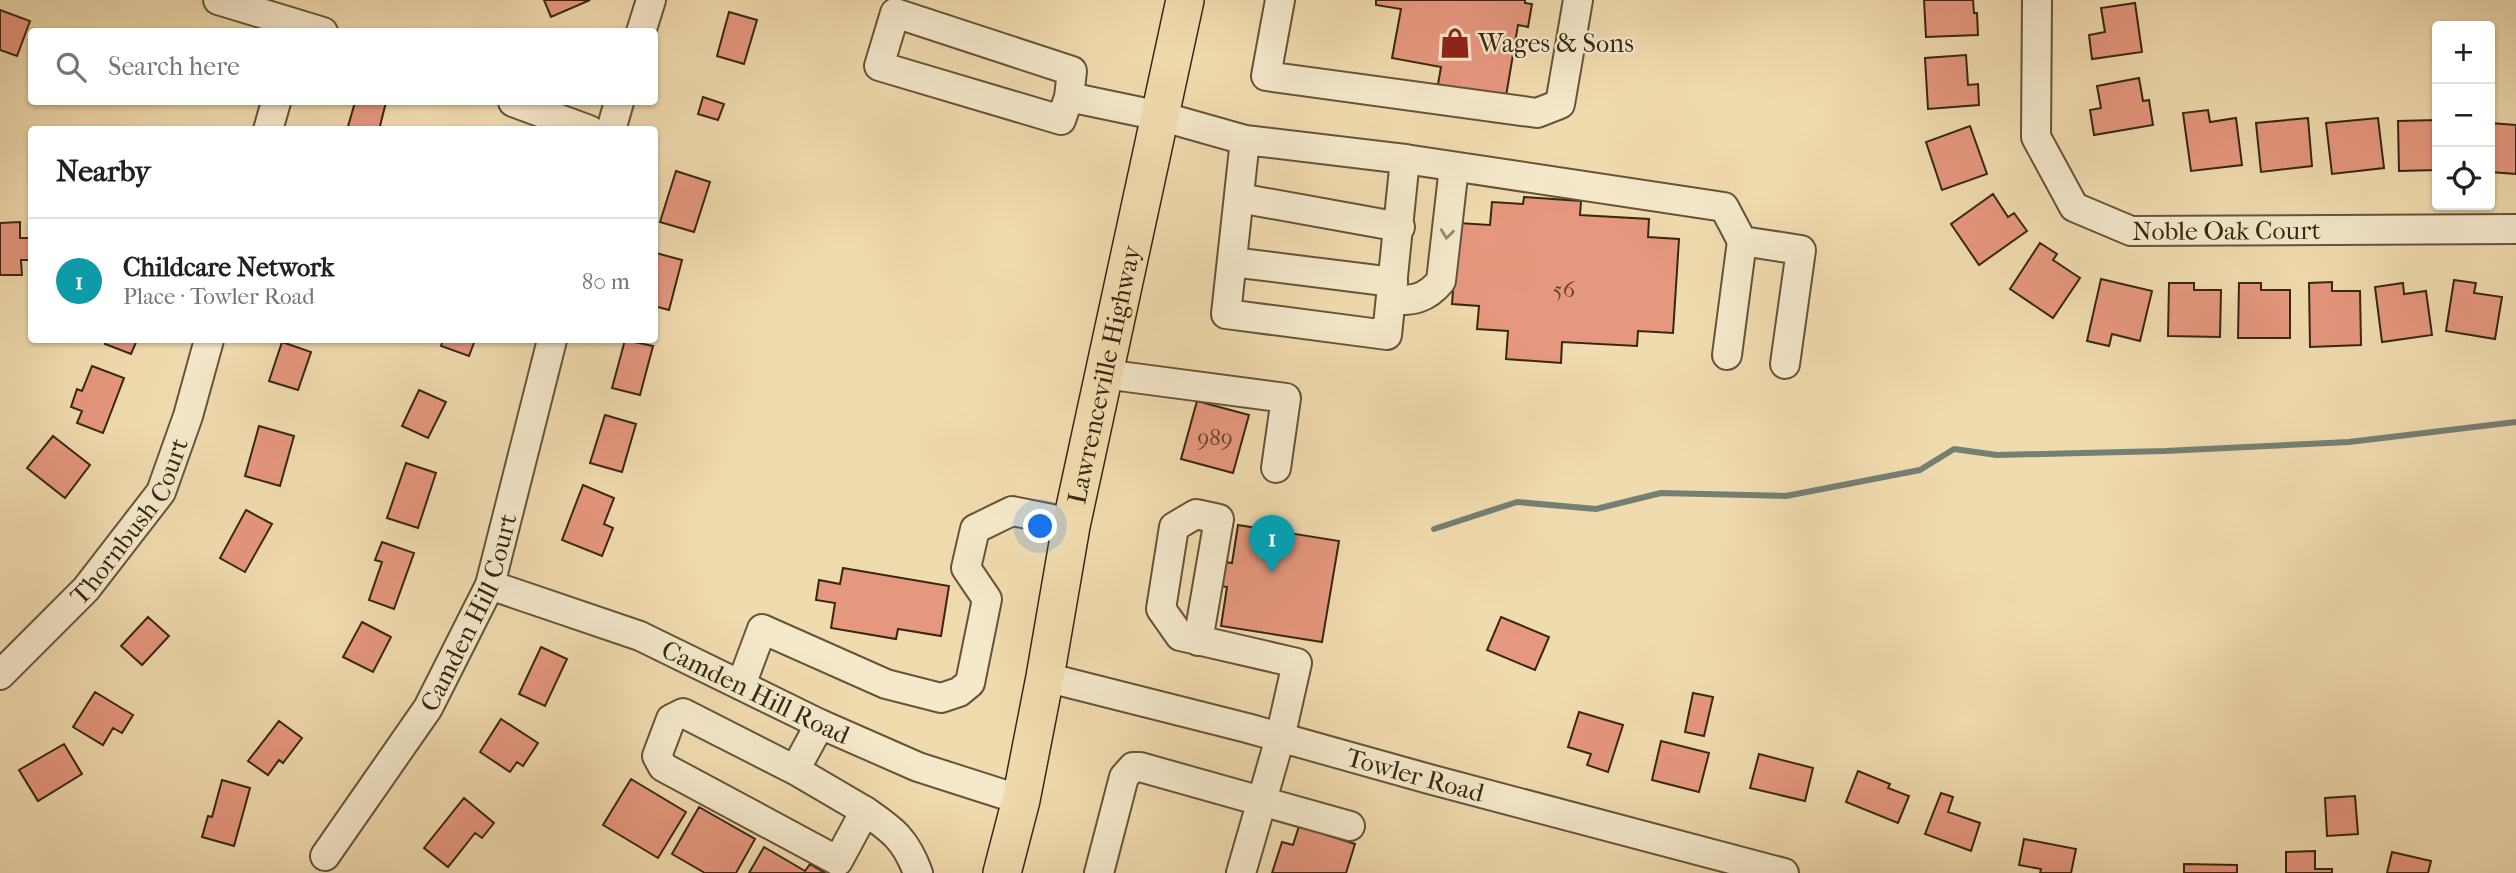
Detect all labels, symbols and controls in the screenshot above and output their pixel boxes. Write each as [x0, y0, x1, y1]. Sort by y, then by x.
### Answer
map controls [2432, 21, 2495, 210]
button: + [2432, 21, 2495, 84]
shop icon: Wages & Sons [1438, 26, 1472, 60]
search box [28, 28, 658, 105]
place label: Wages & Sons [1477, 28, 1634, 59]
icon: search [52, 48, 90, 86]
text: Search here [108, 51, 240, 82]
button: − [2432, 84, 2495, 147]
button: locate [2432, 147, 2495, 210]
text: Nearby [56, 154, 151, 189]
street label: Noble Oak Court [2132, 215, 2322, 246]
one-way arrow [1440, 229, 1455, 240]
street label: Lawrenceville Highway [1061, 241, 1147, 507]
text: Childcare Network [123, 252, 334, 283]
text: 1 [75, 268, 83, 295]
text: 80 m [582, 268, 630, 295]
house number: 56 [1553, 276, 1576, 303]
text: Place · Towler Road [123, 283, 315, 310]
house number: 989 [1197, 424, 1233, 451]
street label: Thornbush Court [64, 433, 195, 611]
street label: Camden Hill Court [413, 509, 523, 716]
your location [1023, 509, 1057, 543]
pin: 1 [1249, 515, 1295, 573]
street label: Camden Hill Road [657, 634, 855, 751]
street label: Towler Road [1343, 741, 1488, 809]

